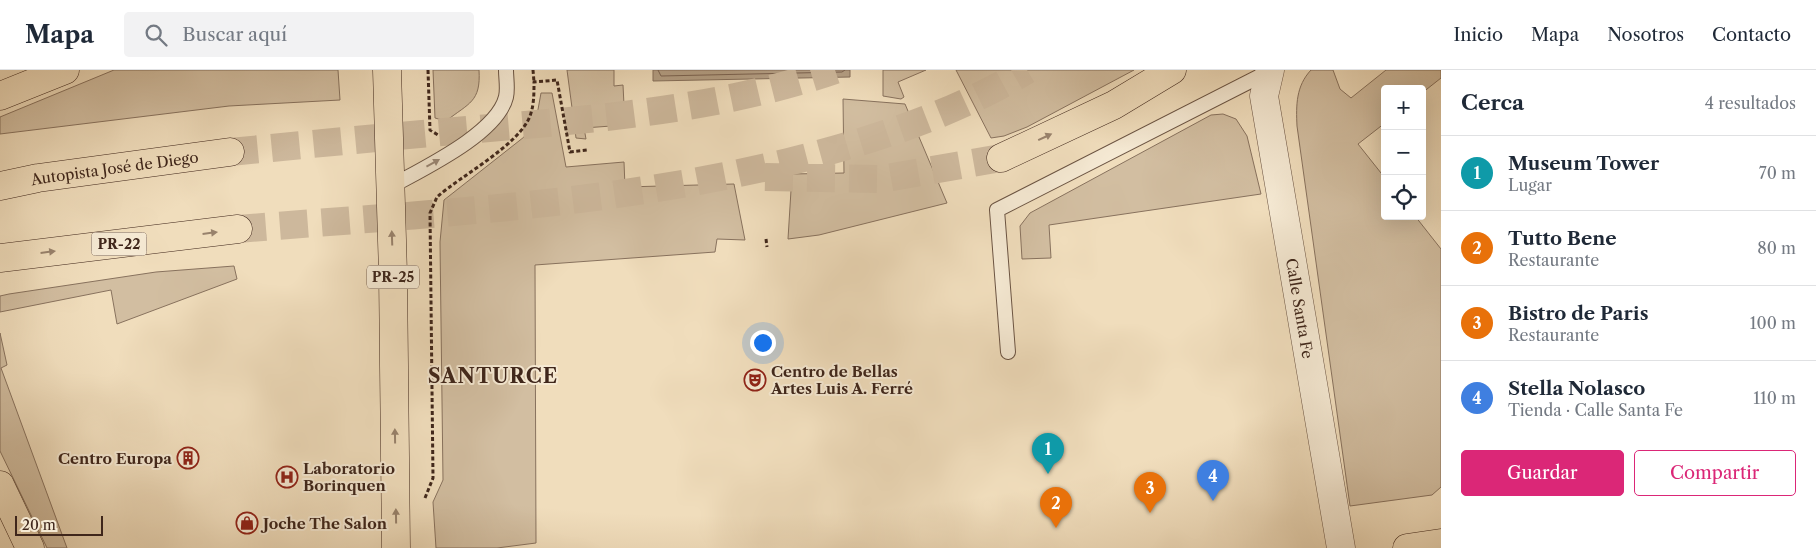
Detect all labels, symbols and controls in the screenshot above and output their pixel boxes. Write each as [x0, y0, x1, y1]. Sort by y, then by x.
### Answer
search box [124, 12, 474, 57]
text: Mapa [25, 20, 94, 49]
icon: search [142, 21, 170, 49]
text: Buscar aquí [182, 23, 287, 46]
text: Inicio [1454, 24, 1503, 46]
text: Mapa [1531, 24, 1579, 46]
text: Nosotros [1607, 24, 1684, 46]
text: Contacto [1712, 24, 1791, 46]
map controls [1381, 85, 1426, 220]
button: + [1381, 85, 1426, 130]
text: Cerca [1461, 90, 1524, 115]
text: 4 resultados [1705, 93, 1796, 113]
button: − [1381, 130, 1426, 175]
one-way arrow [1038, 133, 1053, 142]
street label: Autopista José de Diego [28, 147, 200, 189]
text: Museum Tower [1508, 152, 1659, 175]
one-way arrow [426, 159, 440, 168]
text: 1 [1473, 163, 1481, 183]
text: 70 m [1759, 163, 1796, 183]
button: locate [1381, 175, 1426, 220]
text: Lugar [1508, 175, 1552, 195]
text: Tutto Bene [1508, 227, 1617, 250]
one-way arrow [202, 229, 218, 237]
one-way arrow [387, 230, 395, 246]
road number: PR-22 [92, 232, 146, 255]
text: 2 [1472, 238, 1482, 258]
text: 80 m [1757, 238, 1796, 258]
one-way arrow [41, 248, 57, 256]
text: Restaurante [1508, 250, 1599, 270]
street label: Calle Santa Fe [1282, 257, 1318, 360]
road number: PR-25 [367, 266, 419, 288]
text: Bistro de Paris [1508, 302, 1648, 325]
text: 3 [1472, 313, 1482, 333]
text: 100 m [1750, 313, 1796, 333]
text: Restaurante [1508, 325, 1599, 345]
your location [750, 330, 776, 356]
place label: Centro de Bellas Artes Luis A. Ferré [770, 362, 913, 398]
district label: SANTURCE [428, 364, 558, 388]
theatre icon: Centro de Bellas Artes Luis A. Ferré [743, 368, 767, 392]
text: Stella Nolasco [1508, 377, 1645, 400]
text: 4 [1472, 388, 1482, 408]
text: 110 m [1753, 388, 1796, 408]
text: Tienda · Calle Santa Fe [1508, 400, 1683, 420]
one-way arrow [390, 428, 398, 444]
pin: 1 [1032, 433, 1064, 474]
building icon: Centro Europa [176, 446, 200, 470]
place label: Centro Europa [58, 449, 172, 468]
button: Guardar [1461, 450, 1624, 496]
button: Compartir [1634, 450, 1796, 496]
place label: Laboratorio Borinquen [303, 459, 395, 495]
pin: 4 [1197, 460, 1229, 501]
hospital icon: Laboratorio Borinquen [275, 465, 299, 489]
pin: 3 [1134, 472, 1166, 513]
pin: 2 [1040, 487, 1072, 528]
one-way arrow [392, 508, 400, 524]
shop icon: Joche The Salon [235, 511, 259, 535]
scale bar [15, 513, 102, 536]
place label: Joche The Salon [260, 514, 388, 533]
text: 20 m [22, 516, 56, 534]

